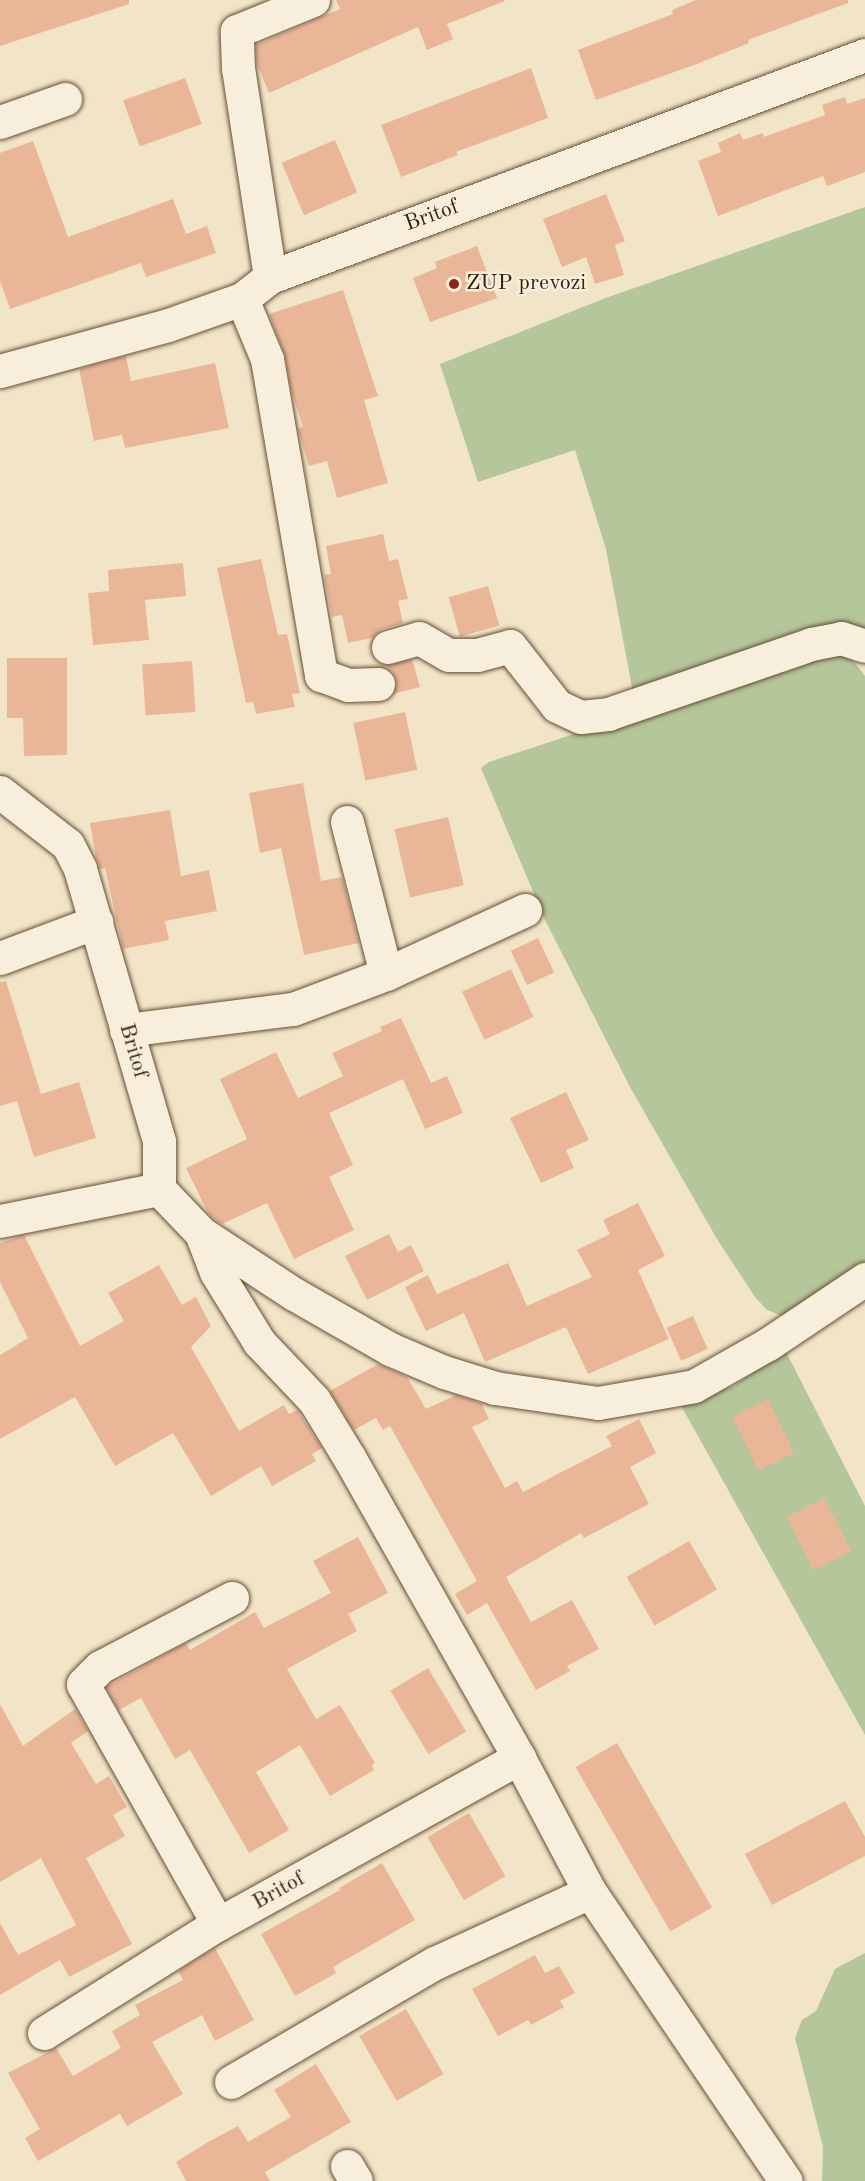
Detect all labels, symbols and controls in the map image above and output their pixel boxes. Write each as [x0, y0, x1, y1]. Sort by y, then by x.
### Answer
street label: Britof [401, 194, 463, 238]
place label: ZUP prevozi [466, 271, 586, 297]
marker: ZUP prevozi [447, 277, 461, 291]
street label: Britof [113, 1020, 153, 1082]
street label: Britof [248, 1866, 310, 1916]

